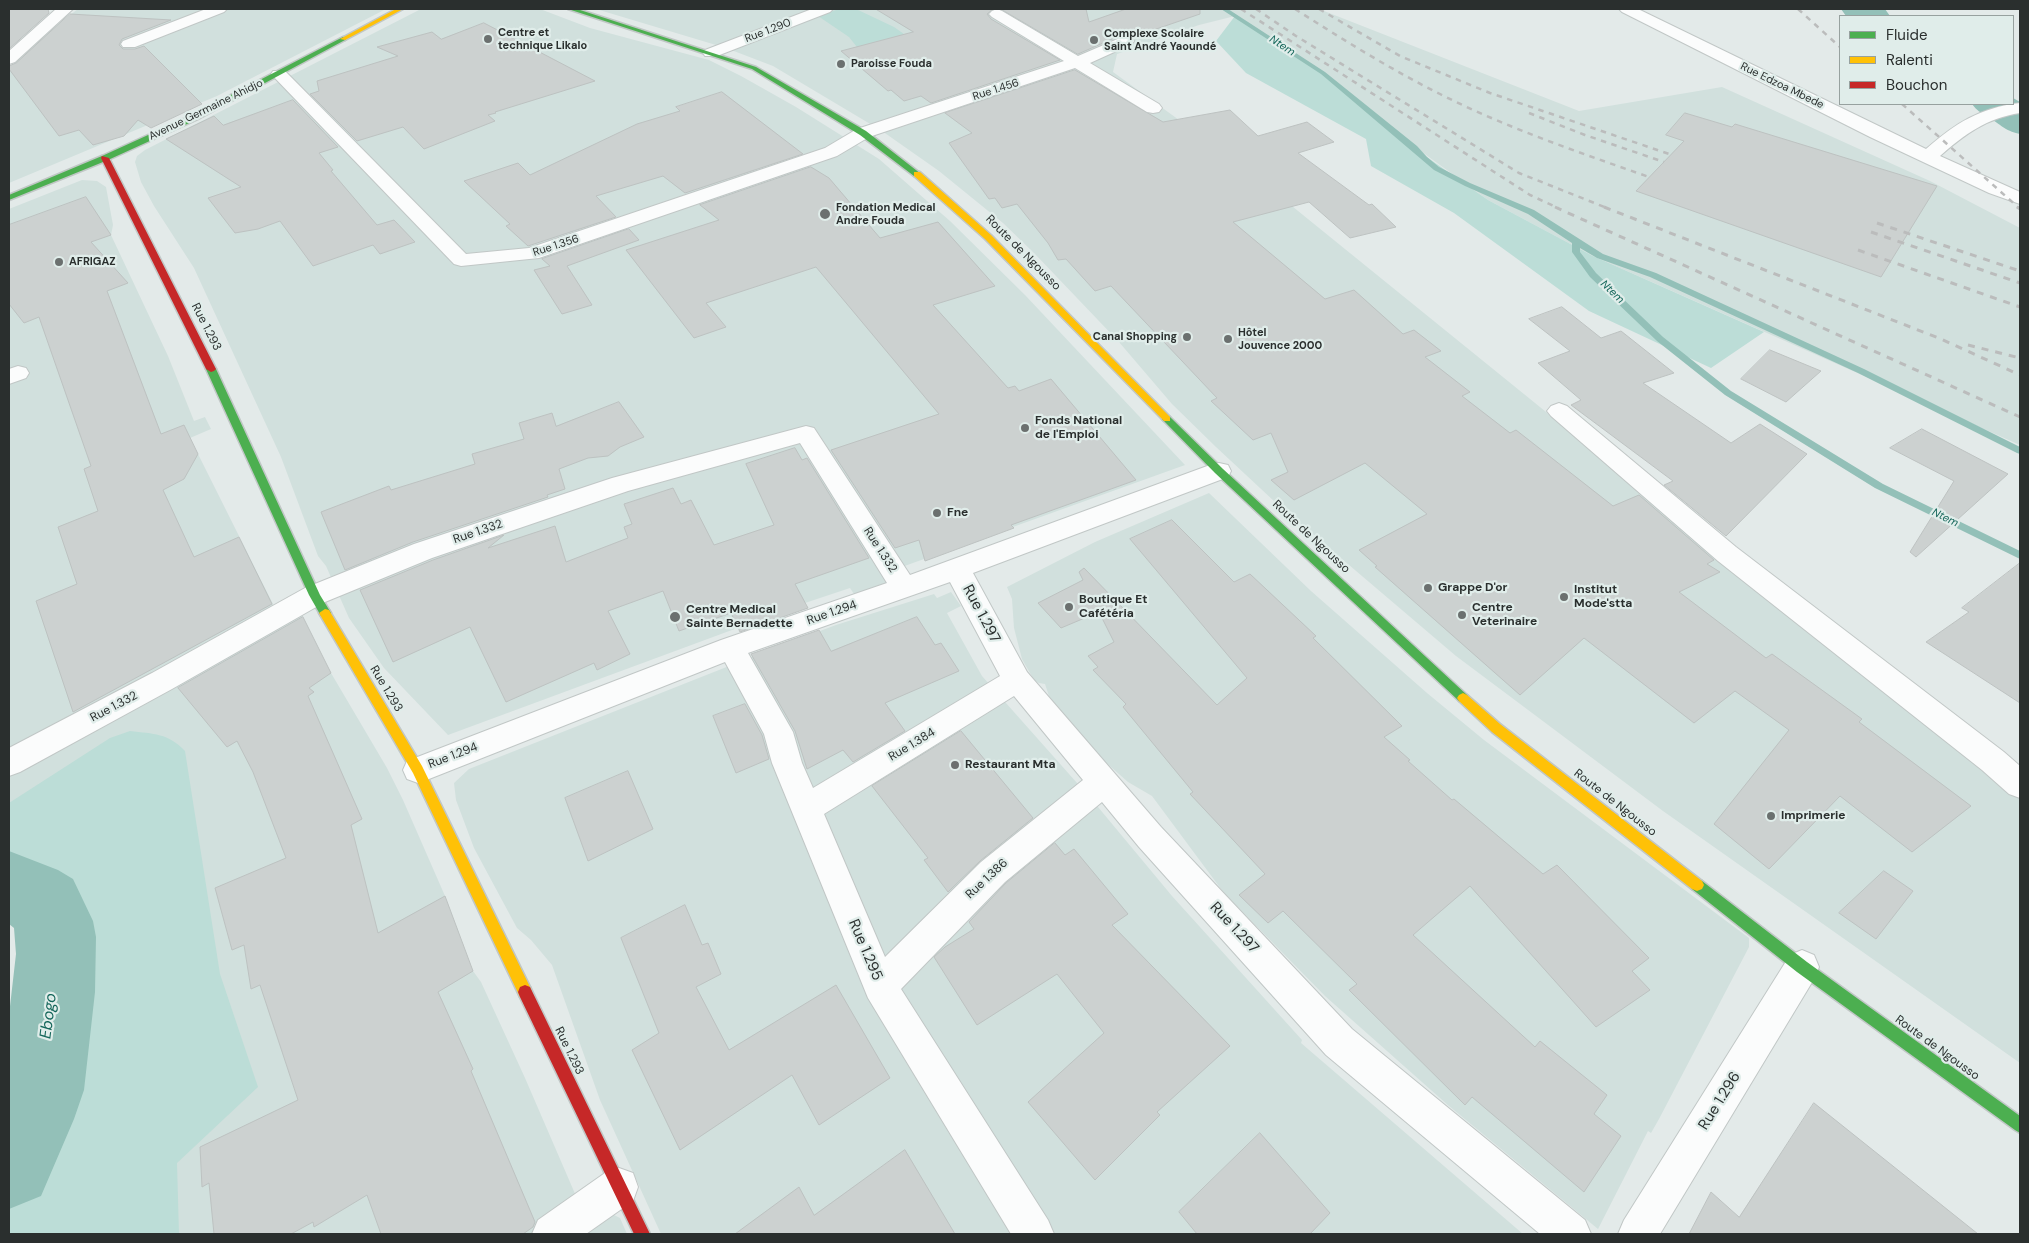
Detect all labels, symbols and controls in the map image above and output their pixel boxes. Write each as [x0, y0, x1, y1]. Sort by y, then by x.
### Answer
legend [1839, 15, 2014, 105]
street label: Rue 1.290 [743, 16, 793, 46]
text: Fluide [1886, 25, 1928, 45]
place label: Centre et technique Likalo [498, 26, 587, 52]
place label: Complexe Scolaire Saint André Yaoundé [1104, 27, 1216, 53]
marker: Centre et technique Likalo [482, 33, 494, 45]
water label: Ntem [1267, 33, 1297, 59]
marker: Complexe Scolaire Saint André Yaoundé [1088, 34, 1100, 46]
text: Ralenti [1886, 50, 1933, 70]
place label: Paroisse Fouda [851, 57, 932, 71]
marker: Paroisse Fouda [835, 58, 847, 70]
street label: Rue Edzoa Mbede [1738, 60, 1826, 112]
text: Bouchon [1886, 75, 1947, 95]
street label: Rue 1.456 [971, 76, 1021, 104]
street label: Avenue Germaine Ahidjo [147, 77, 265, 143]
place label: Fondation Medical Andre Fouda [836, 201, 935, 227]
marker: Fondation Medical Andre Fouda [818, 207, 832, 221]
street label: Route de Ngousso [982, 212, 1064, 294]
street label: Rue 1.356 [531, 232, 581, 260]
place label: AFRIGAZ [69, 255, 116, 269]
marker: AFRIGAZ [53, 256, 65, 268]
water label: Ntem [1597, 278, 1627, 306]
street label: Rue 1.293 [188, 301, 224, 353]
place label: Hôtel Jouvence 2000 [1238, 326, 1322, 352]
place label: Canal Shopping [1093, 330, 1177, 344]
marker: Canal Shopping [1181, 331, 1193, 343]
marker: Hôtel Jouvence 2000 [1222, 333, 1234, 345]
place label: Fonds National de l'Emploi [1035, 414, 1122, 442]
marker: Fonds National de l'Emploi [1019, 422, 1031, 434]
street label: Route de Ngousso [1269, 497, 1353, 577]
place label: Fne [947, 506, 968, 520]
water label: Ntem [1930, 506, 1960, 530]
marker: Fne [931, 507, 943, 519]
street label: Rue 1.332 [451, 517, 505, 547]
street label: Rue 1.332 [860, 525, 900, 575]
place label: Grappe D'or [1438, 581, 1507, 595]
street label: Rue 1.297 [958, 582, 1004, 646]
marker: Grappe D'or [1422, 582, 1434, 594]
place label: Institut Mode'stta [1574, 583, 1632, 611]
marker: Institut Mode'stta [1558, 591, 1570, 603]
place label: Boutique Et Cafétéria [1079, 593, 1147, 621]
street label: Rue 1.294 [805, 598, 859, 628]
marker: Boutique Et Cafétéria [1063, 601, 1075, 613]
place label: Centre Veterinaire [1472, 601, 1537, 629]
place label: Centre Medical Sainte Bernadette [686, 603, 793, 631]
marker: Centre Veterinaire [1456, 609, 1468, 621]
marker: Centre Medical Sainte Bernadette [668, 610, 682, 624]
street label: Rue 1.293 [367, 663, 405, 715]
street label: Rue 1.332 [88, 689, 140, 725]
street label: Rue 1.384 [886, 725, 938, 765]
street label: Rue 1.294 [426, 740, 480, 772]
place label: Restaurant Mta [965, 758, 1055, 772]
marker: Restaurant Mta [949, 759, 961, 771]
street label: Route de Ngousso [1571, 766, 1659, 840]
place label: Imprimerie [1781, 809, 1846, 823]
marker: Imprimerie [1765, 810, 1777, 822]
street label: Rue 1.386 [963, 856, 1011, 902]
street label: Rue 1.297 [1206, 899, 1262, 957]
street label: Rue 1.295 [844, 917, 886, 983]
water label: Ebogo [37, 992, 61, 1040]
street label: Route de Ngousso [1892, 1013, 1982, 1083]
street label: Rue 1.293 [551, 1025, 587, 1077]
street label: Rue 1.296 [1695, 1069, 1745, 1133]

